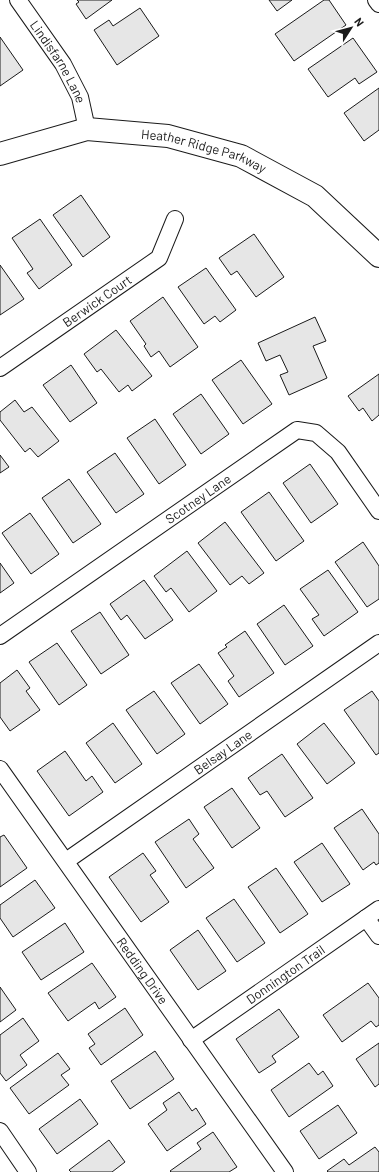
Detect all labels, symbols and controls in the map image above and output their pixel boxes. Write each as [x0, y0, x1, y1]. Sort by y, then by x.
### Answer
north arrow [331, 8, 371, 48]
text: N [352, 15, 367, 29]
street label: Lindisfarne Lane [27, 17, 89, 105]
street label: Heather Ridge Parkway [140, 126, 269, 176]
street label: Berwick Court [59, 271, 135, 330]
street label: Scotney Lane [162, 470, 234, 527]
street label: Belsay Lane [190, 726, 255, 778]
street label: Redding Drive [114, 934, 172, 1007]
street label: Donnington Trail [243, 941, 328, 1007]

